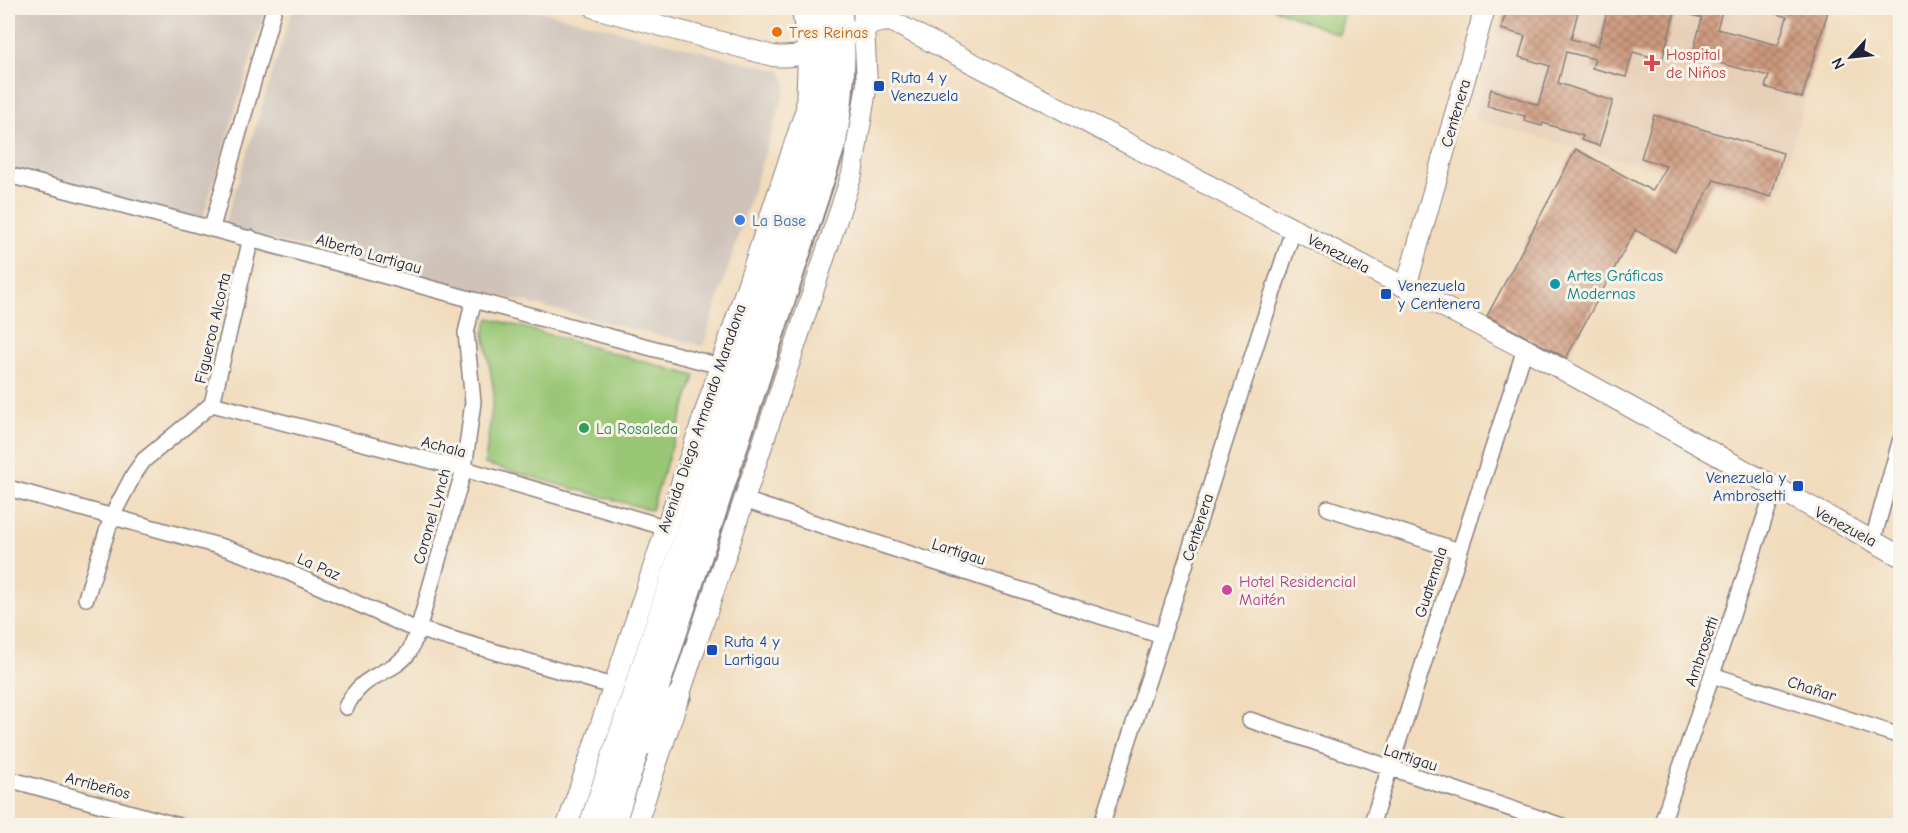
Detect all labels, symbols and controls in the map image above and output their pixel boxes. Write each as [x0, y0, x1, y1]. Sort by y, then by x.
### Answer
place label: Tres Reinas [789, 24, 869, 42]
marker: Tres Reinas [770, 25, 784, 39]
north arrow [1821, 27, 1881, 87]
place label: Hospital de Niños [1666, 46, 1726, 82]
marker: Hospital de Niños [1643, 54, 1661, 72]
text: N [1828, 55, 1849, 72]
place label: Ruta 4 y Venezuela [891, 69, 958, 105]
street label: Centenera [1438, 77, 1474, 149]
marker: Ruta 4 y Venezuela [872, 79, 886, 93]
place label: La Base [752, 212, 806, 230]
marker: La Base [733, 213, 747, 227]
street label: Alberto Lartigau [314, 230, 424, 278]
street label: Venezuela [1304, 231, 1373, 277]
place label: Artes Gráficas Modernas [1567, 267, 1663, 303]
street label: Figueroa Alcorta [191, 271, 234, 385]
place label: Venezuela y Centenera [1397, 277, 1480, 313]
marker: Artes Gráficas Modernas [1548, 277, 1562, 291]
marker: Venezuela y Centenera [1379, 287, 1393, 301]
street label: Avenida Diego Armando Maradona [654, 302, 750, 535]
place label: La Rosaleda [596, 420, 678, 438]
marker: La Rosaleda [577, 421, 591, 435]
street label: Achala [419, 432, 468, 462]
street label: Coronel Lynch [410, 466, 454, 566]
place label: Venezuela y Ambrosetti [1706, 469, 1787, 505]
marker: Venezuela y Ambrosetti [1791, 479, 1805, 493]
street label: Centenera [1179, 491, 1217, 563]
street label: Venezuela [1812, 503, 1880, 551]
street label: Lartigau [930, 535, 988, 569]
street label: Guatemala [1411, 545, 1451, 620]
street label: La Paz [294, 550, 343, 584]
place label: Hotel Residencial Maitén [1239, 573, 1356, 609]
marker: Hotel Residencial Maitén [1220, 583, 1234, 597]
street label: Ambrosetti [1682, 614, 1722, 689]
place label: Ruta 4 y Lartigau [724, 633, 781, 669]
marker: Ruta 4 y Lartigau [705, 643, 719, 657]
street label: Chañar [1785, 673, 1839, 705]
street label: Lartigau [1382, 741, 1440, 775]
street label: Arribeños [63, 769, 132, 803]

